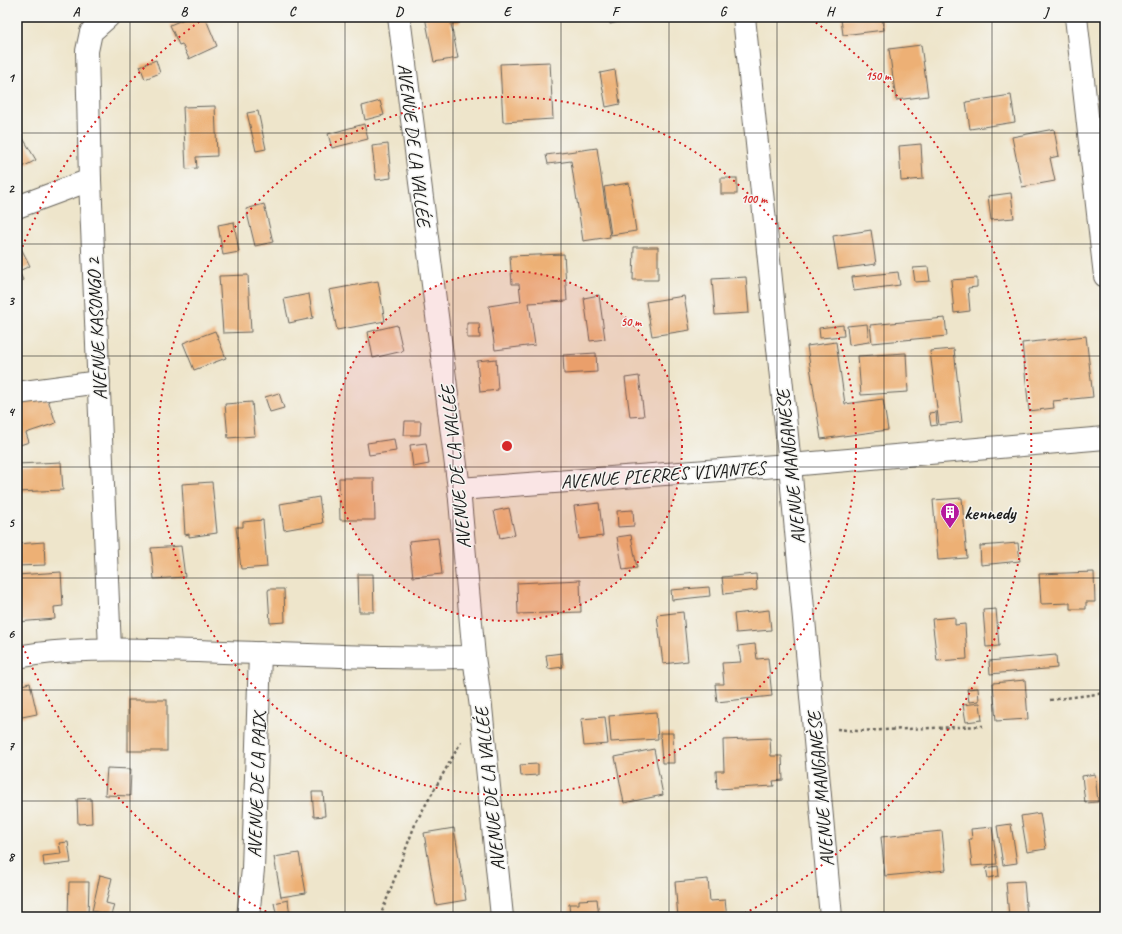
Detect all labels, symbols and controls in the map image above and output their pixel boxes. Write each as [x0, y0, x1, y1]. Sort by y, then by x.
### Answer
text: A [73, 4, 81, 20]
text: B [181, 4, 189, 20]
text: C [289, 4, 297, 20]
text: D [395, 4, 404, 20]
text: E [504, 4, 513, 20]
text: F [612, 4, 621, 20]
text: G [720, 4, 728, 20]
text: H [826, 4, 836, 20]
text: I [935, 4, 944, 20]
text: J [1043, 4, 1050, 20]
street label: AVENUE DE LA VALLÉE [392, 62, 436, 231]
text: 150 m [865, 68, 892, 84]
text: 1 [8, 70, 16, 86]
text: 2 [8, 181, 15, 197]
text: 100 m [741, 191, 768, 207]
street label: AVENUE KASONGO 2 [81, 256, 113, 401]
text: 3 [8, 293, 15, 309]
text: 50 m [621, 314, 642, 330]
street label: AVENUE DE LA VALLÉE [435, 381, 477, 550]
street label: AVENUE MANGANÈSE [771, 385, 811, 545]
text: 4 [8, 404, 16, 420]
centre of rings [500, 439, 514, 453]
street label: AVENUE PIERRES VIVANTES [560, 456, 769, 494]
building icon: kennedy [939, 501, 961, 529]
place label: kennedy [964, 501, 1017, 525]
text: 5 [8, 515, 15, 531]
text: 6 [8, 626, 15, 642]
street label: AVENUE DE LA VALLÉE [469, 703, 511, 872]
street label: AVENUE MANGANÈSE [802, 708, 840, 867]
street label: AVENUE DE LA PAIX [242, 709, 272, 858]
text: 7 [8, 738, 15, 754]
text: 8 [8, 849, 16, 865]

